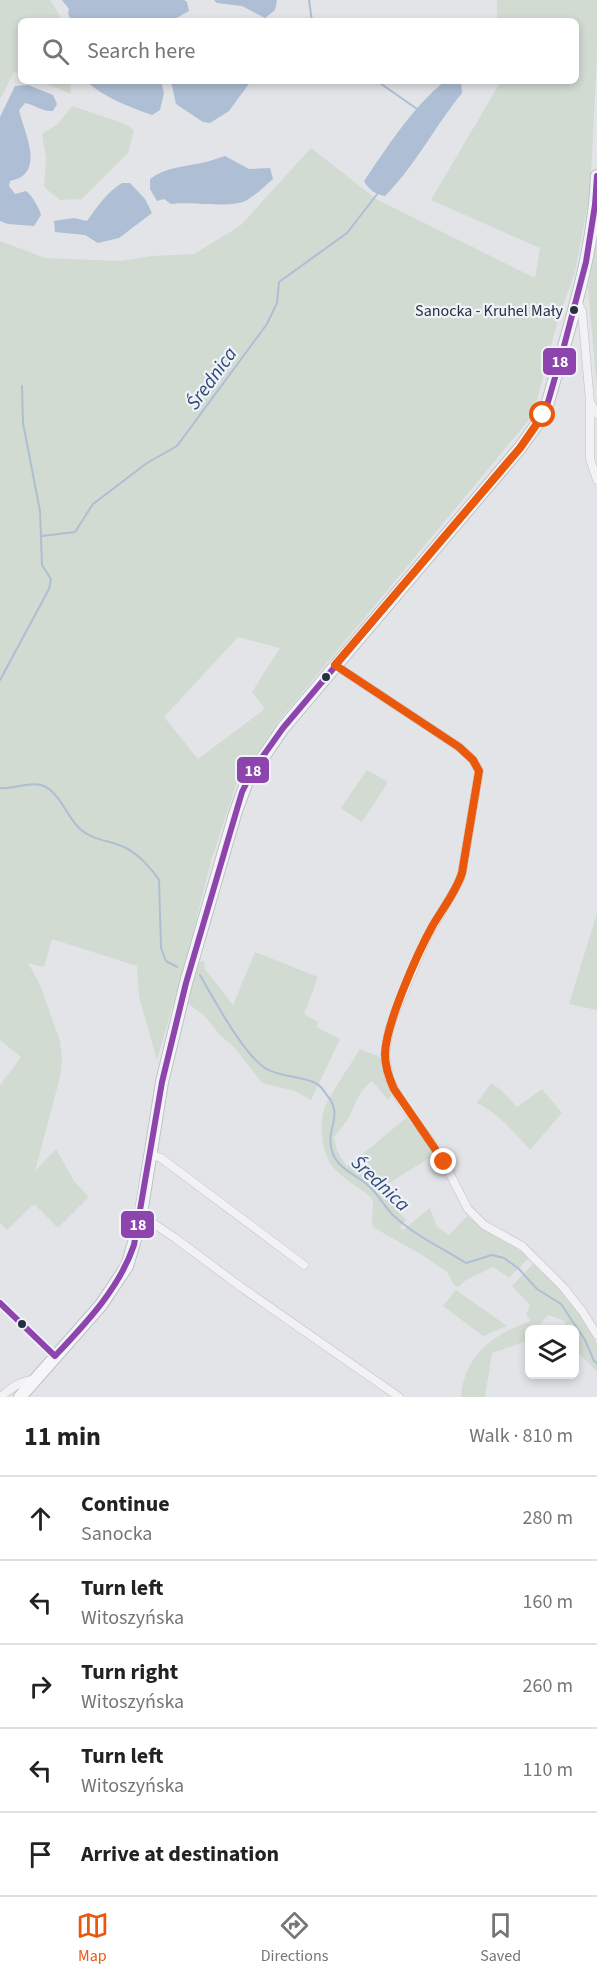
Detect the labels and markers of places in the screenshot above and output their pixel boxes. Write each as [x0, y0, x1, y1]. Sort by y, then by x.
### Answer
place label: Sanocka - Kruhel Mały [415, 300, 564, 322]
marker: Sanocka - Kruhel Mały [568, 304, 580, 316]
unlabelled marker [320, 671, 332, 683]
unlabelled marker [16, 1318, 28, 1330]

